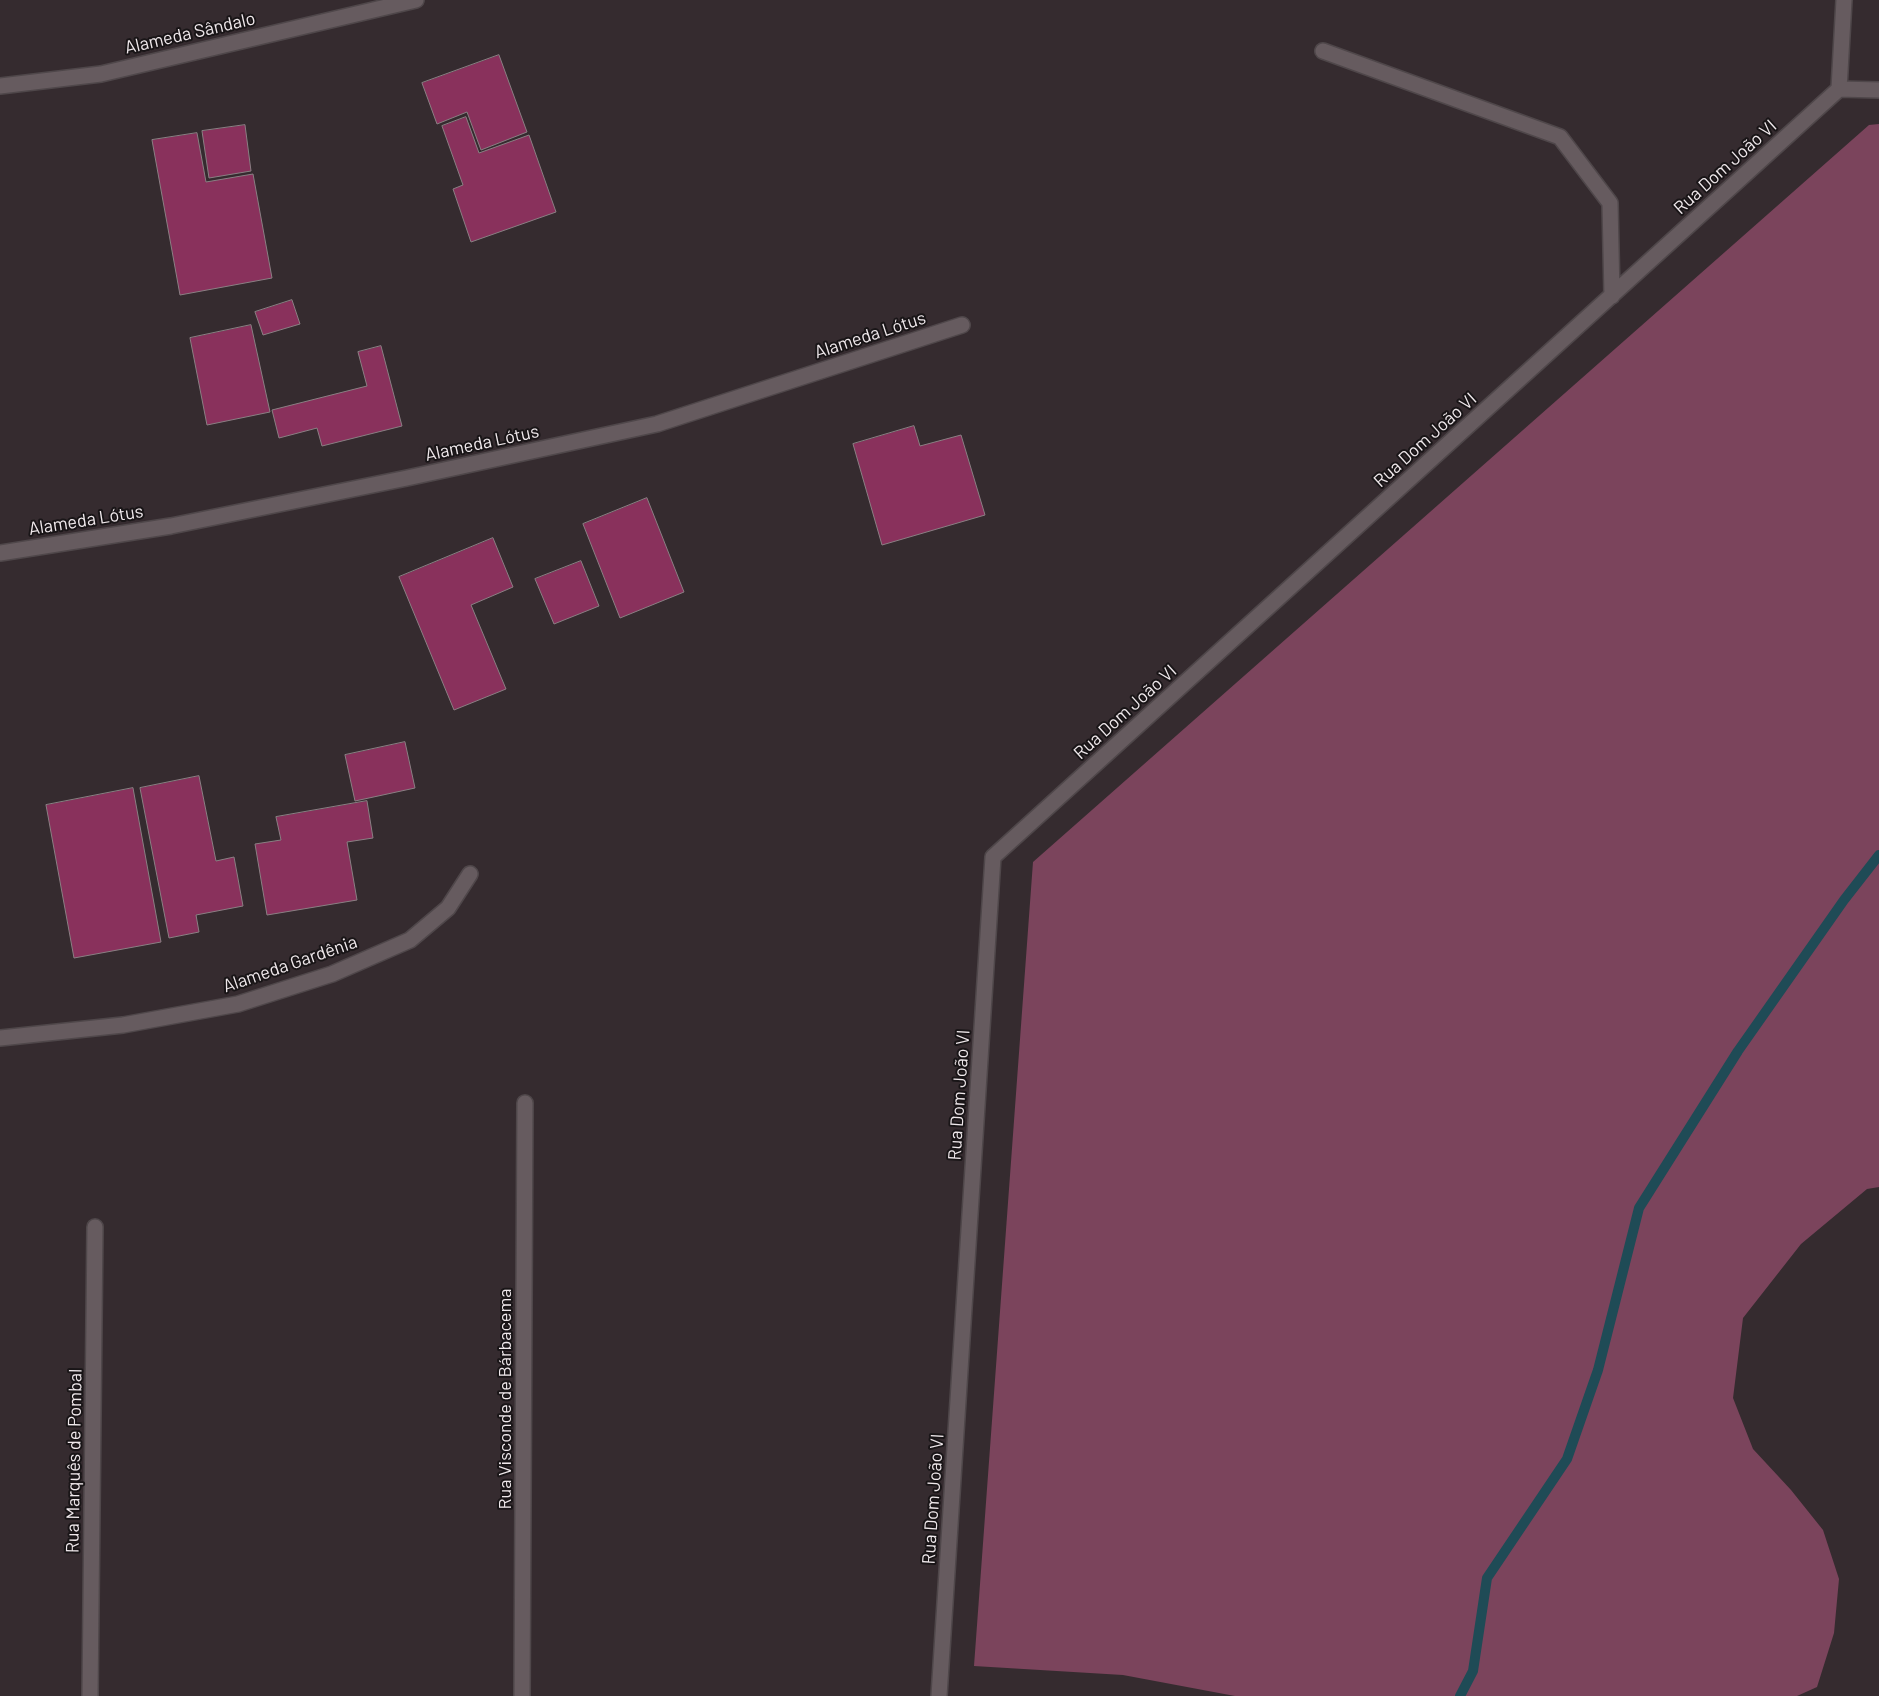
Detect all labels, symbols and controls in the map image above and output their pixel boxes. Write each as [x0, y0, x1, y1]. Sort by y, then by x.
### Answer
street label: Alameda Sândalo [123, 7, 257, 59]
street label: Rua Dom João VI [1669, 115, 1781, 219]
street label: Alameda Lótus [812, 307, 928, 363]
street label: Rua Dom João VI [1369, 388, 1481, 492]
street label: Alameda Lótus [423, 420, 541, 466]
street label: Alameda Lótus [27, 500, 145, 540]
street label: Rua Dom João VI [1069, 660, 1181, 764]
street label: Alameda Gardênia [220, 931, 360, 997]
street label: Rua Dom João VI [944, 1029, 974, 1161]
street label: Rua Visconde de Bárbacema [494, 1289, 516, 1509]
street label: Rua Marquês de Pombal [62, 1369, 86, 1553]
street label: Rua Dom João VI [918, 1433, 948, 1565]

